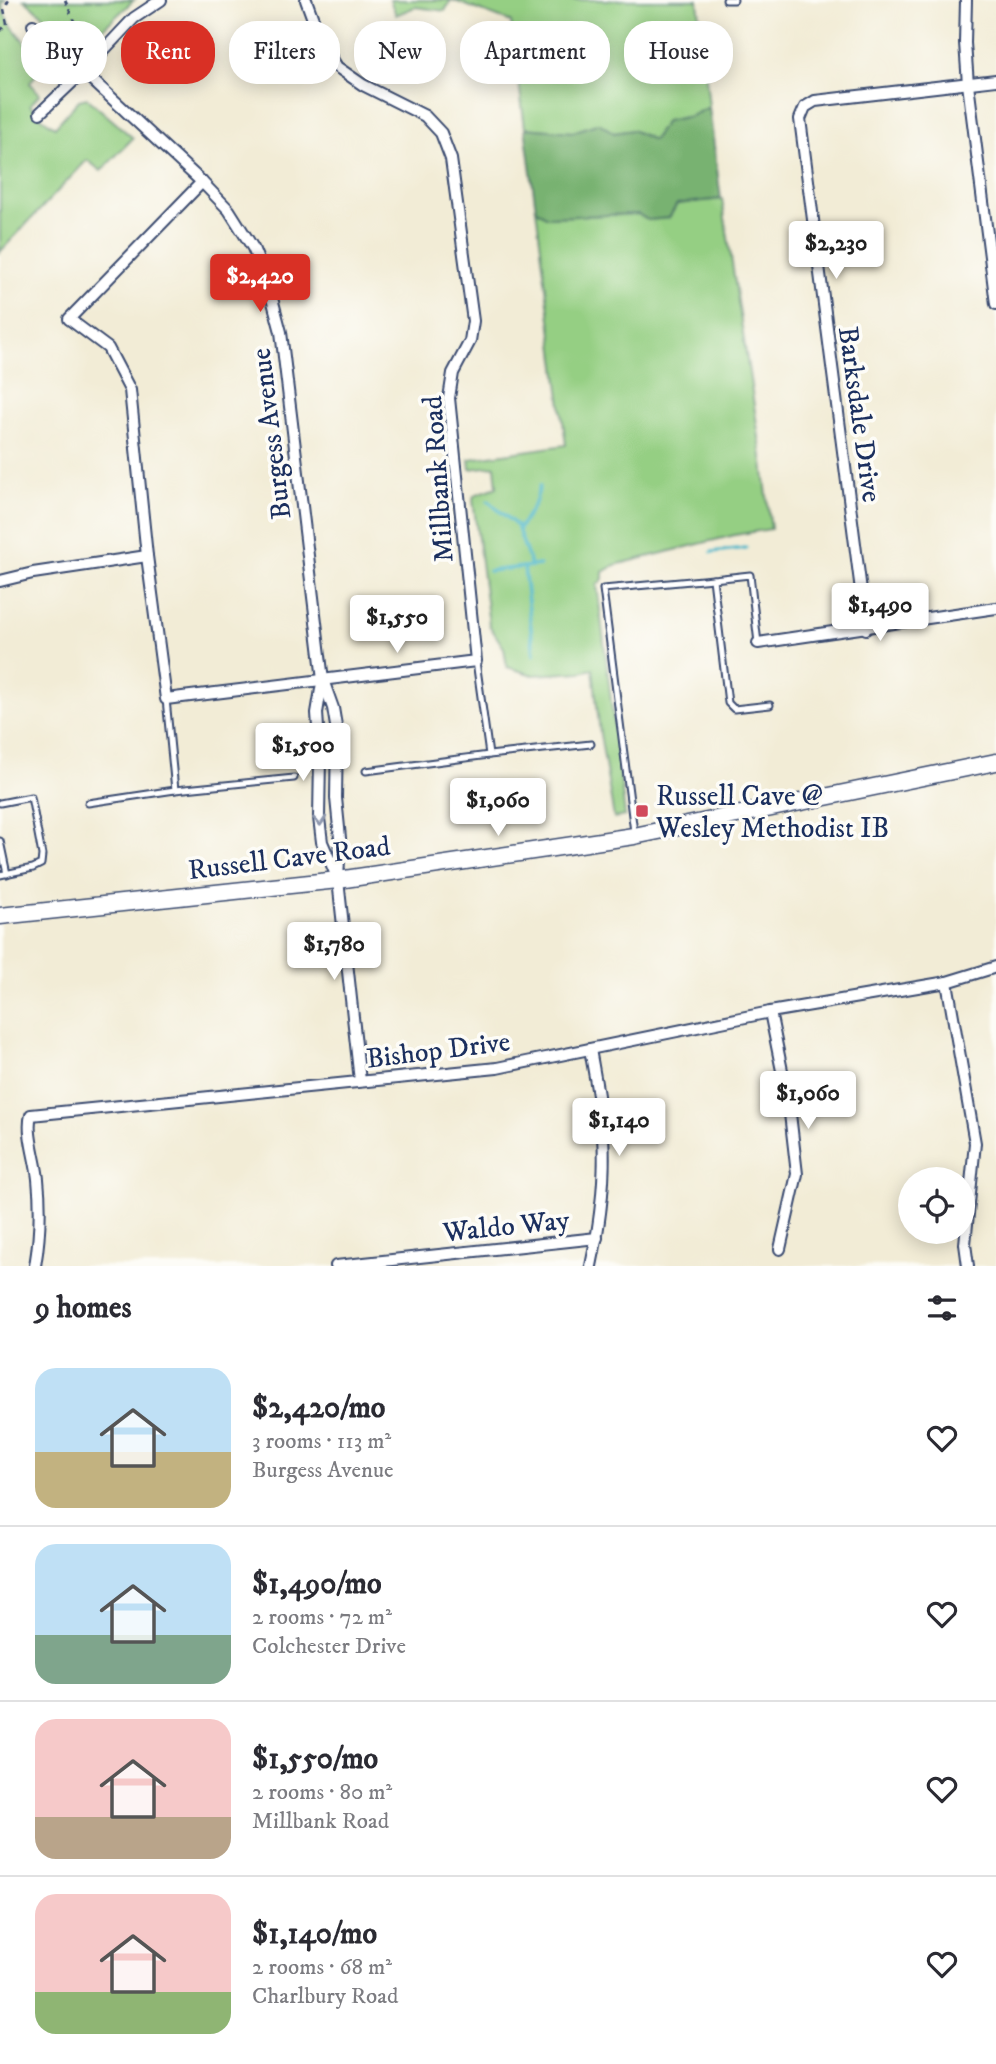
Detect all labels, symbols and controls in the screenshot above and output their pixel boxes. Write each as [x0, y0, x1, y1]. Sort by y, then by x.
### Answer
chip: Buy [21, 21, 107, 84]
chip: Rent [121, 21, 215, 84]
chip: Filters [229, 21, 340, 84]
chip: New [354, 21, 446, 84]
chip: Apartment [460, 21, 610, 84]
chip: House [624, 21, 733, 84]
pin: $2,230 [779, 222, 893, 281]
text: $2,230 [805, 229, 867, 258]
pin: $2,420 [203, 254, 317, 314]
text: $2,420 [226, 262, 294, 291]
street label: Barksdale Drive [830, 324, 889, 504]
street label: Burgess Avenue [244, 346, 299, 521]
street label: Millbank Road [415, 394, 462, 563]
pin: $1,490 [823, 584, 937, 643]
text: $1,490 [848, 591, 912, 620]
pin: $1,550 [340, 596, 454, 655]
text: $1,550 [366, 603, 428, 632]
pin: $1,500 [246, 724, 360, 783]
text: $1,500 [271, 731, 335, 760]
pin: $1,060 [441, 778, 555, 838]
place label: Russell Cave @ Wesley Methodist IB [655, 779, 889, 846]
text: $1,060 [466, 786, 530, 815]
marker: Russell Cave @ Wesley Methodist IB [634, 803, 650, 819]
one-way arrow [312, 816, 327, 827]
street label: Russell Cave Road [186, 829, 392, 888]
pin: $1,780 [277, 922, 391, 982]
text: $1,780 [303, 930, 365, 959]
street label: Bishop Drive [364, 1024, 512, 1077]
pin: $1,060 [751, 1072, 865, 1131]
text: $1,060 [776, 1079, 840, 1108]
pin: $1,140 [562, 1098, 676, 1158]
text: $1,140 [588, 1106, 650, 1135]
map controls [898, 1167, 975, 1244]
button: locate [898, 1167, 975, 1244]
street label: Waldo Way [440, 1202, 572, 1251]
icon: filters [923, 1289, 961, 1327]
text: 9 homes [35, 1290, 132, 1327]
text: $2,420/mo [252, 1390, 385, 1427]
icon: home [91, 1396, 175, 1480]
icon: heart [923, 1419, 961, 1457]
text: 3 rooms · 113 m² [252, 1427, 391, 1456]
text: Burgess Avenue [252, 1456, 394, 1485]
text: $1,490/mo [252, 1566, 382, 1603]
icon: home [91, 1572, 175, 1656]
icon: heart [923, 1595, 961, 1633]
text: 2 rooms · 72 m² [252, 1603, 392, 1632]
text: Colchester Drive [252, 1632, 406, 1661]
text: $1,550/mo [252, 1741, 378, 1778]
icon: home [91, 1747, 175, 1831]
icon: heart [923, 1770, 961, 1808]
text: 2 rooms · 80 m² [252, 1778, 392, 1807]
text: Millbank Road [252, 1807, 389, 1836]
text: $1,140/mo [252, 1916, 377, 1953]
icon: home [91, 1922, 175, 2006]
icon: heart [923, 1945, 961, 1983]
text: 2 rooms · 68 m² [252, 1953, 392, 1982]
text: Charlbury Road [252, 1982, 398, 2011]

